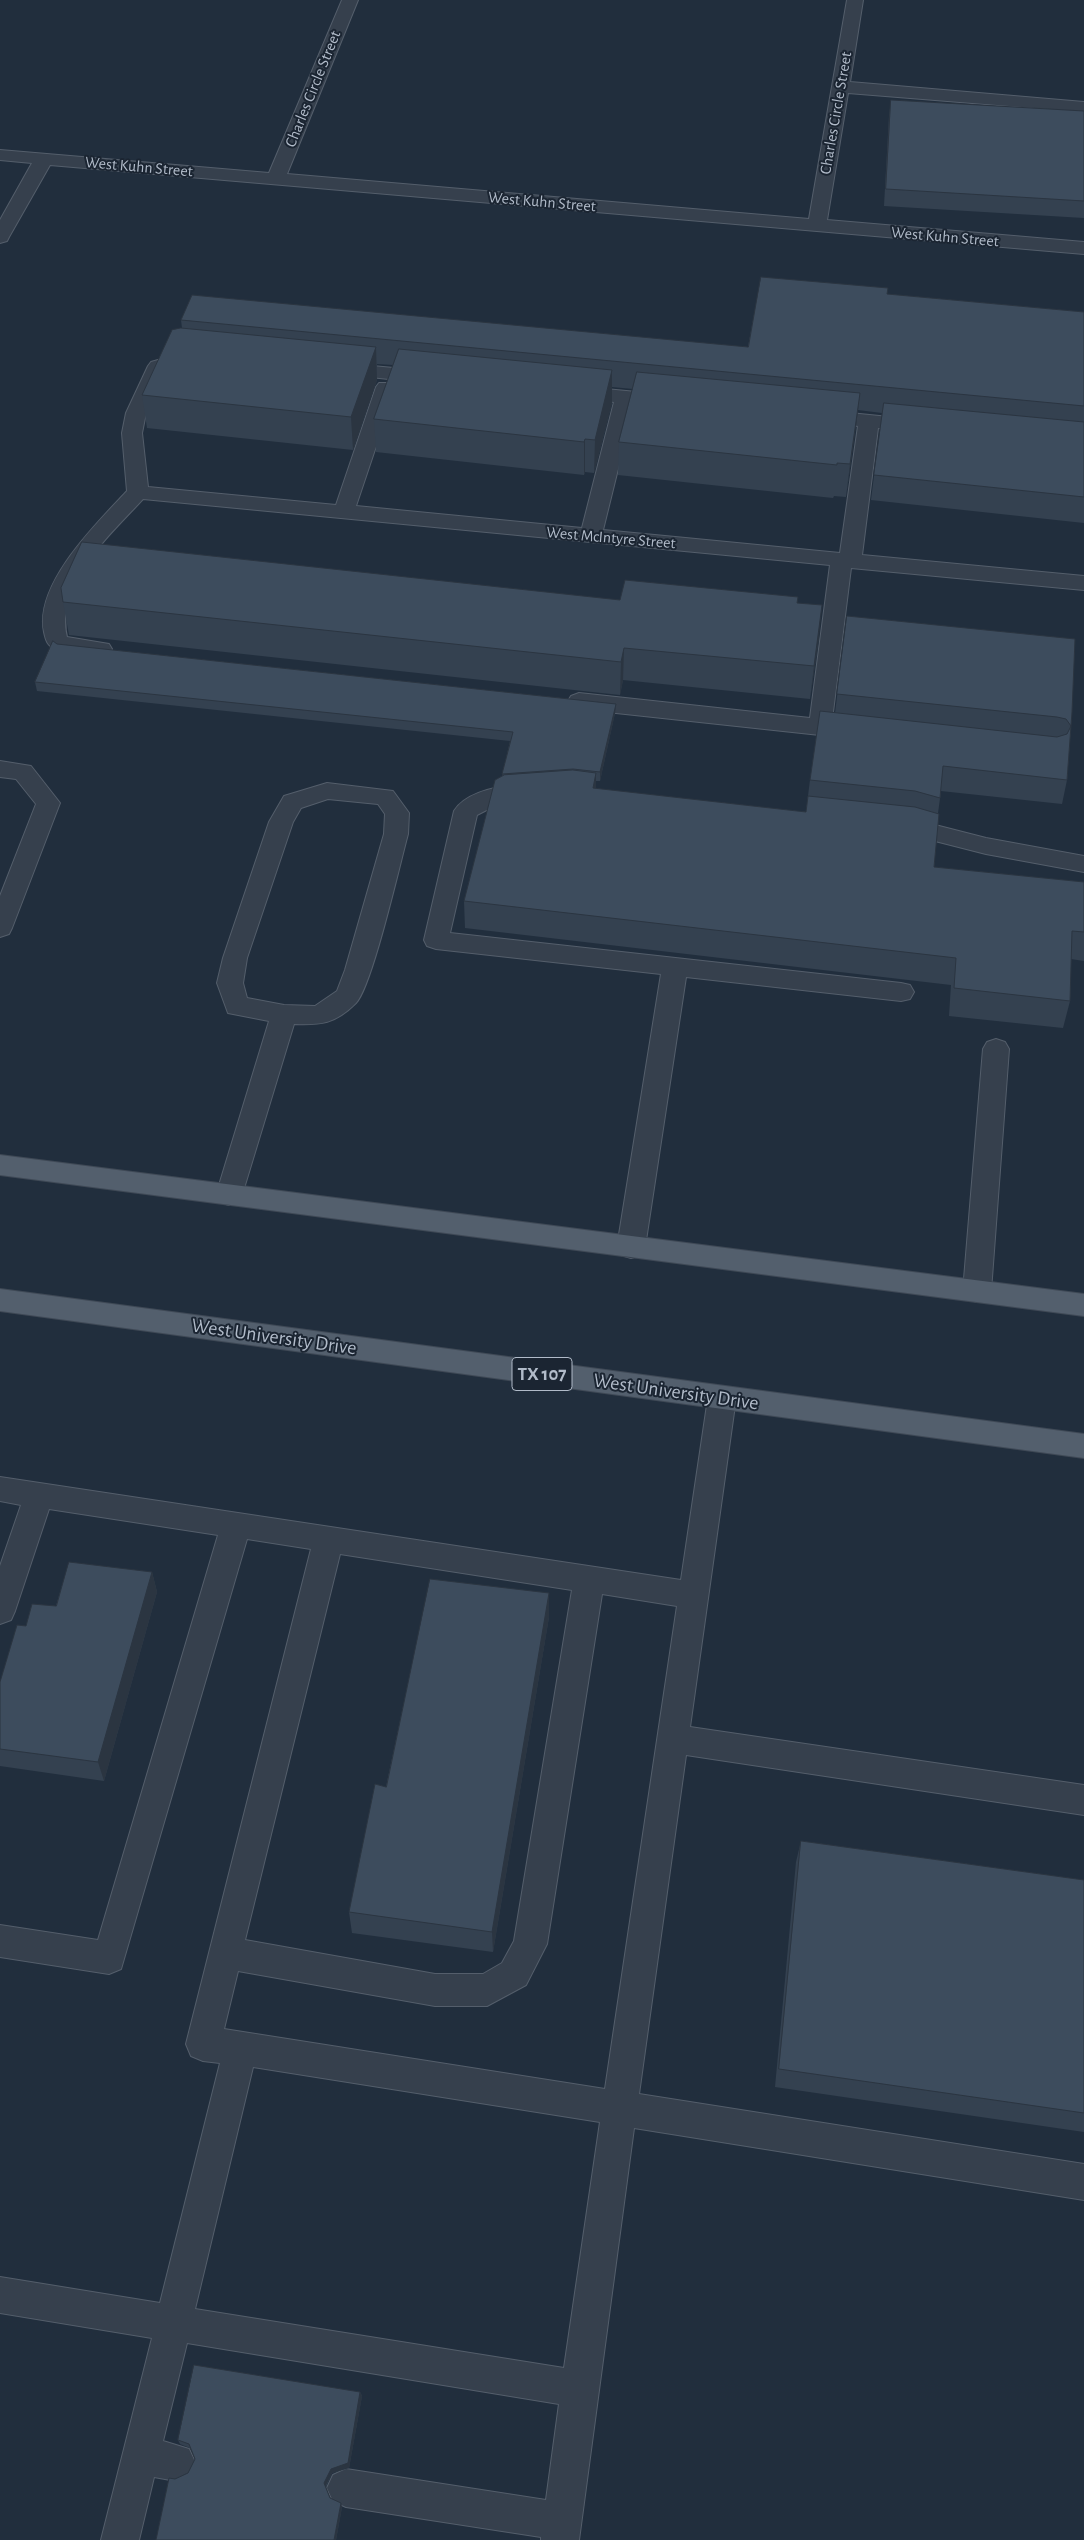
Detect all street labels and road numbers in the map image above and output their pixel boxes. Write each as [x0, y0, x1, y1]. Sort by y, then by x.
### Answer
street label: Charles Circle Street [281, 28, 345, 150]
street label: Charles Circle Street [816, 50, 856, 176]
street label: West Kuhn Street [84, 153, 194, 181]
street label: West Kuhn Street [487, 188, 597, 216]
street label: West Kuhn Street [890, 223, 1000, 251]
street label: West McIntyre Street [546, 523, 676, 553]
street label: West University Drive [190, 1314, 358, 1360]
road number: TX 107 [512, 1358, 572, 1390]
street label: West University Drive [592, 1369, 760, 1415]

